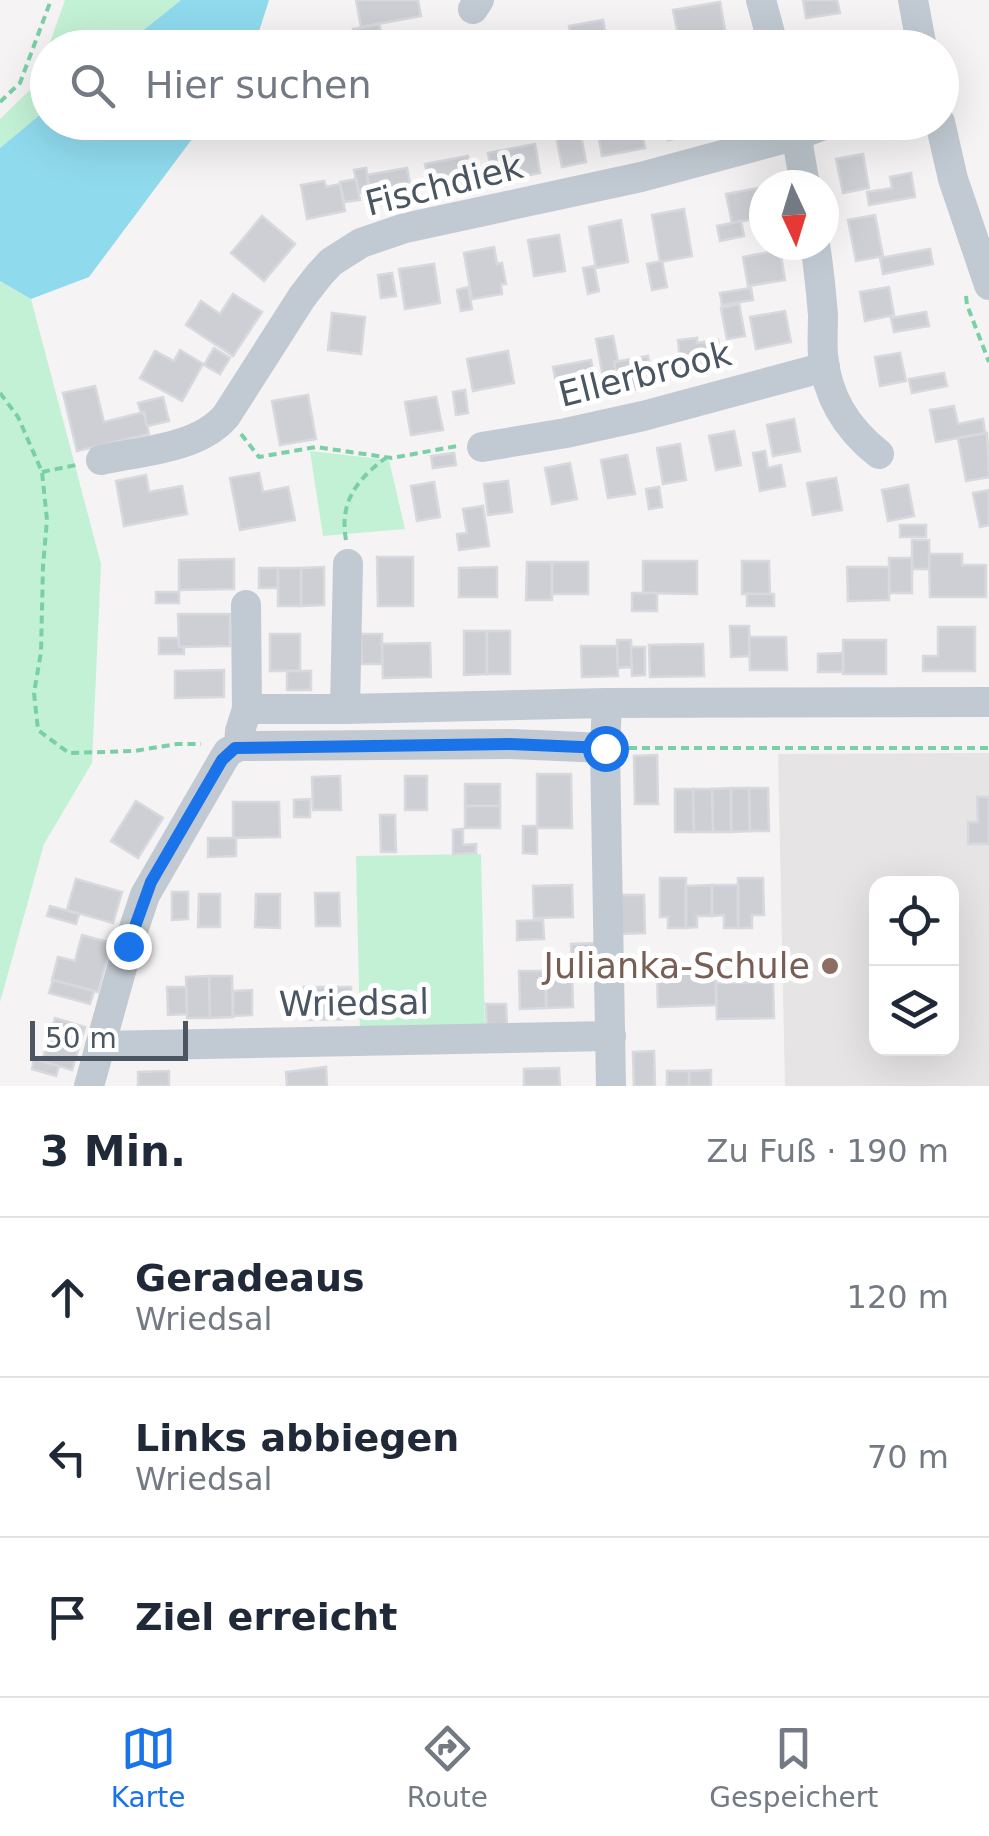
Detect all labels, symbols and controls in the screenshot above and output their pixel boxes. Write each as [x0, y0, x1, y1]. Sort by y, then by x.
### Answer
search box [30, 30, 959, 140]
icon: search [65, 58, 120, 113]
text: Hier suchen [145, 63, 372, 107]
street label: Fischdiek [361, 146, 528, 224]
north arrow [749, 170, 839, 260]
street label: Ellerbrook [555, 333, 736, 415]
route start [583, 726, 629, 772]
map controls [869, 876, 959, 1056]
button: locate [869, 876, 959, 966]
route end [106, 924, 152, 970]
place label: Julianka-Schule [542, 946, 810, 986]
marker: Julianka-Schule [819, 955, 841, 977]
button: layers [869, 966, 959, 1056]
street label: Wriedsal [279, 982, 429, 1024]
scale bar [30, 1016, 188, 1060]
text: 50 m [45, 1022, 117, 1055]
text: 3 Min. [40, 1127, 186, 1176]
text: Zu Fuß · 190 m [707, 1132, 949, 1170]
text: Geradeaus [135, 1256, 365, 1300]
icon: ahead [40, 1270, 95, 1325]
text: 120 m [847, 1278, 949, 1316]
text: Wriedsal [135, 1300, 272, 1338]
text: Links abbiegen [135, 1416, 459, 1460]
icon: left [40, 1430, 95, 1485]
text: 70 m [867, 1438, 949, 1476]
text: Wriedsal [135, 1460, 272, 1498]
icon: arrive [40, 1590, 95, 1645]
text: Ziel erreicht [135, 1595, 397, 1639]
tab: Karte [111, 1721, 185, 1814]
tab: Route [407, 1721, 488, 1814]
tab: Gespeichert [709, 1721, 878, 1814]

